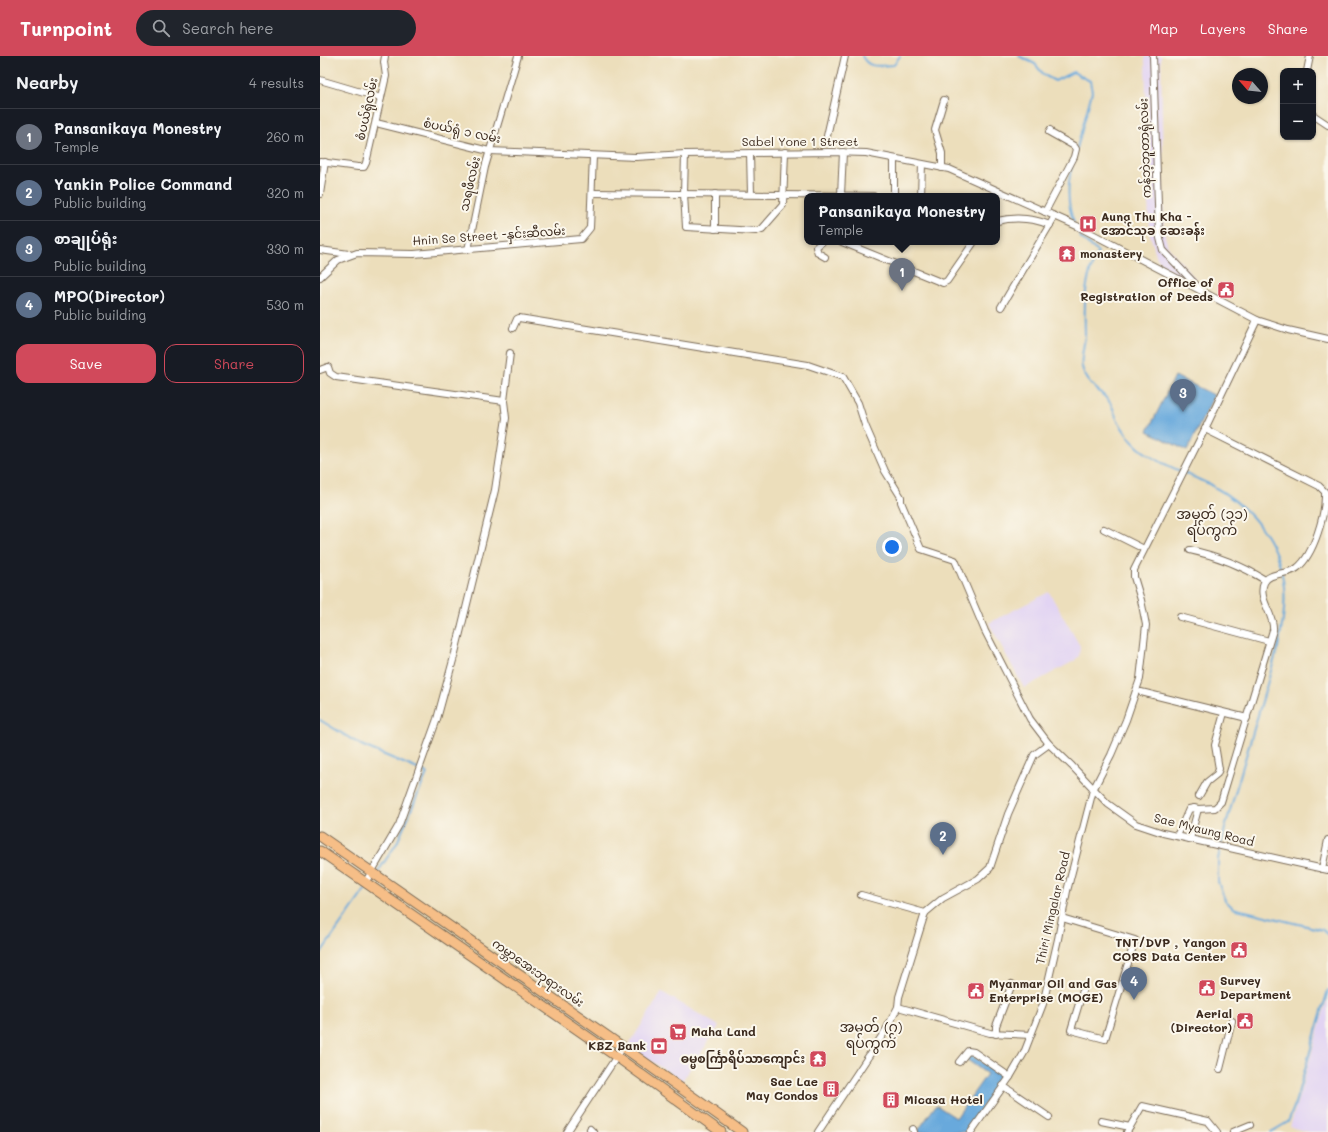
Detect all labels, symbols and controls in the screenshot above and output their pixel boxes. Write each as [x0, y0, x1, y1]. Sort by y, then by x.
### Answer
search box [136, 10, 416, 46]
text: Turnpoint [20, 16, 112, 41]
icon: search [150, 17, 172, 39]
text: Search here [182, 18, 273, 38]
text: Map [1149, 19, 1178, 38]
text: Layers [1200, 19, 1246, 38]
text: Share [1268, 19, 1308, 38]
north arrow [1232, 68, 1268, 104]
map controls [1280, 68, 1316, 140]
button: + [1280, 68, 1316, 104]
text: Nearby [16, 71, 78, 93]
text: 4 results [249, 74, 304, 91]
street label: စံပယ်ရုံလမ်း [352, 76, 383, 142]
street label: ကန်ဘဲ့ဘူတာရုံလမ်း [1134, 98, 1157, 198]
button: − [1280, 104, 1316, 140]
street label: စံပယ်ရုံ ၁ လမ်း [421, 114, 502, 149]
text: Pansanikaya Monestry [54, 118, 222, 138]
text: 1 [26, 128, 32, 145]
text: 260 m [266, 128, 304, 145]
street label: Sabel Yone 1 Street [742, 133, 858, 149]
text: Temple [54, 138, 99, 155]
street label: သရဖီလမ်း [455, 155, 486, 213]
text: Yankin Police Command [54, 174, 232, 194]
text: 2 [25, 184, 33, 201]
text: 320 m [267, 184, 304, 201]
popup [804, 193, 1000, 245]
text: Public building [54, 194, 146, 211]
text: Pansanikaya Monestry [818, 201, 986, 221]
place label: Aung Thu Kha - အောင်သုခ ဆေးခန်း [1101, 208, 1205, 242]
hospital icon: Aung Thu Kha - အောင်သုခ ဆေးခန်း [1078, 214, 1098, 234]
text: Temple [818, 221, 863, 238]
street label: Hnin Se Street -နှင်းဆီလမ်း [412, 222, 566, 251]
text: စာချုပ်ရုံး [54, 228, 118, 248]
text: 3 [25, 240, 33, 257]
text: 330 m [266, 240, 304, 257]
temple icon: monastery [1057, 244, 1077, 264]
place label: monastery [1080, 245, 1143, 261]
text: Public building [54, 257, 146, 274]
pin: 1 [889, 258, 915, 291]
place label: Office of Registration of Deeds [1080, 274, 1214, 304]
public building icon: Office of Registration of Deeds [1216, 280, 1236, 300]
text: MPO(Director) [54, 286, 165, 306]
text: 4 [25, 296, 33, 313]
text: 530 m [266, 296, 304, 313]
text: Public building [54, 306, 146, 323]
button: Save [16, 344, 156, 383]
button: Share [164, 344, 304, 383]
pin: 3 [1170, 379, 1196, 412]
district label: အမှတ် (၁၁) ရပ်ကွက် [1176, 504, 1248, 542]
your location [882, 537, 902, 557]
street label: Sae Myaung Road [1152, 809, 1256, 849]
pin: 2 [930, 822, 956, 855]
street label: Thiri Mingalar Road [1031, 849, 1073, 966]
street label: ကမ္ဘာအေးဘုရားလမ်း [488, 934, 588, 1012]
place label: TNT/DVP , Yangon CORS Data Center [1113, 934, 1226, 964]
public building icon: TNT/DVP , Yangon CORS Data Center [1229, 940, 1249, 960]
pin: 4 [1121, 967, 1147, 1000]
place label: Survey Department [1220, 972, 1291, 1002]
place label: Myanmar Oil and Gas Enterprise (MOGE) [989, 975, 1117, 1005]
public building icon: Survey Department [1197, 978, 1217, 998]
public building icon: Myanmar Oil and Gas Enterprise (MOGE) [966, 981, 986, 1001]
place label: Aerial (Director) [1171, 1005, 1232, 1035]
public building icon: Aerial (Director) [1235, 1011, 1255, 1031]
district label: အမှတ် (၇) ရပ်ကွက် [839, 1017, 903, 1055]
supermarket icon: Maha Land [668, 1022, 688, 1042]
place label: Maha Land [691, 1023, 756, 1039]
bank icon: KBZ Bank [649, 1036, 669, 1056]
place label: KBZ Bank [588, 1037, 646, 1053]
place label: ဓမ္မစင်္ကြာရိပ်သာကျောင်း [681, 1049, 805, 1070]
temple icon: ဓမ္မစင်္ကြာရိပ်သာကျောင်း [808, 1049, 828, 1069]
place label: Sae Lae May Condos [746, 1073, 818, 1103]
building icon: Sae Lae May Condos [821, 1079, 841, 1099]
building icon: Micasa Hotel [881, 1090, 901, 1110]
place label: Micasa Hotel [904, 1091, 983, 1107]

